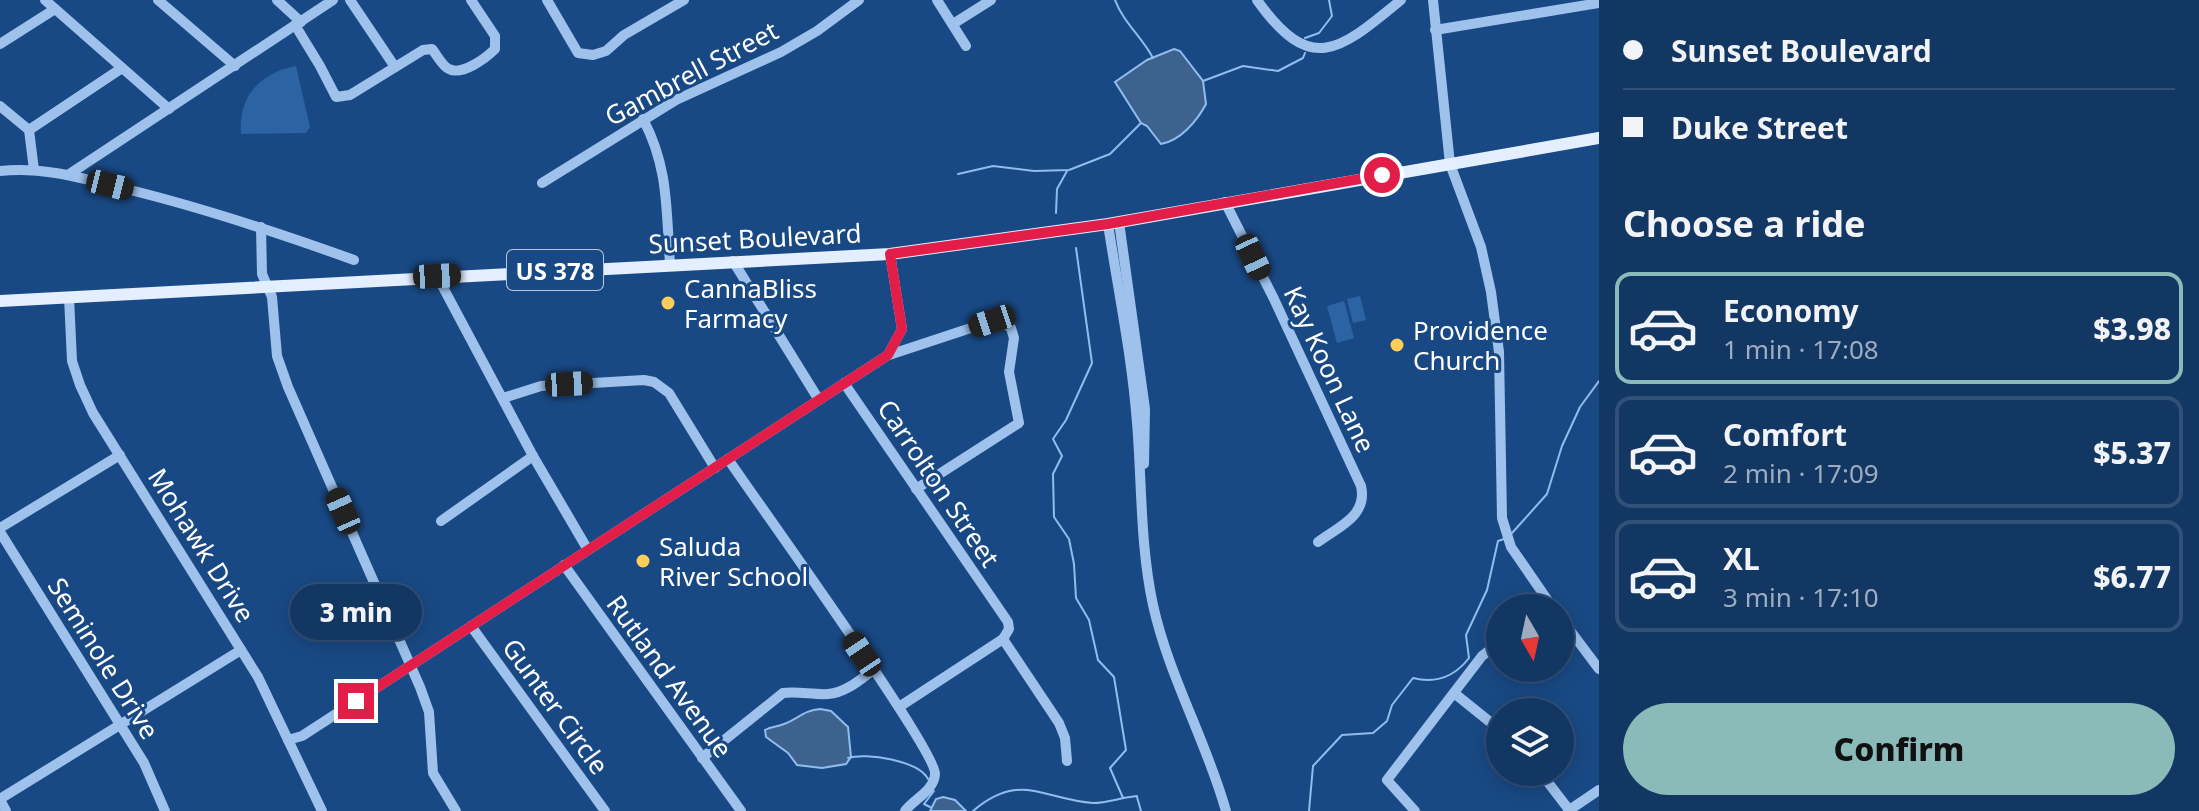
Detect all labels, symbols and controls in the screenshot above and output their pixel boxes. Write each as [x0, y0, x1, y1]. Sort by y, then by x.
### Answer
street label: Gambrell Street [598, 12, 784, 134]
text: Sunset Boulevard [1671, 30, 1932, 71]
text: Duke Street [1671, 107, 1848, 148]
route start [1364, 157, 1400, 193]
car [84, 168, 136, 202]
text: Choose a ride [1623, 199, 1865, 248]
street label: Sunset Boulevard [648, 214, 862, 262]
car [1232, 230, 1274, 284]
road number: US 378 [507, 250, 603, 290]
car [412, 263, 462, 289]
place label: CannaBliss Farmacy [684, 270, 817, 336]
street label: Kay Koon Lane [1276, 280, 1384, 458]
text: Economy [1723, 290, 1859, 331]
icon: car [1627, 292, 1699, 364]
marker: CannaBliss Farmacy [659, 294, 677, 312]
car [965, 302, 1019, 340]
text: $3.98 [2093, 308, 2171, 349]
place label: Providence Church [1413, 312, 1548, 378]
text: 1 min · 17:08 [1723, 331, 1879, 367]
marker: Providence Church [1388, 336, 1406, 354]
car [544, 371, 594, 397]
street label: Carrolton Street [870, 392, 1008, 574]
text: Comfort [1723, 414, 1847, 455]
icon: car [1627, 416, 1699, 488]
text: $5.37 [2093, 432, 2171, 473]
text: 2 min · 17:09 [1723, 455, 1879, 491]
street label: Mohawk Drive [140, 461, 264, 629]
car [322, 484, 364, 538]
place label: Saluda River School [659, 528, 808, 594]
text: XL [1723, 538, 1760, 579]
icon: car [1627, 540, 1699, 612]
marker: Saluda River School [634, 552, 652, 570]
text: $6.77 [2093, 556, 2171, 597]
street label: Seminole Drive [40, 570, 168, 746]
text: 3 min · 17:10 [1723, 579, 1879, 615]
callout: 3 min [290, 585, 422, 641]
street label: Rutland Avenue [599, 587, 741, 765]
text: 3 min [320, 594, 392, 630]
north arrow [1486, 594, 1574, 682]
map controls [1486, 594, 1574, 786]
car [839, 627, 885, 681]
street label: Gunter Circle [494, 631, 618, 781]
route end [338, 683, 374, 719]
button: layers [1486, 698, 1574, 786]
button: Confirm [1623, 703, 2175, 795]

